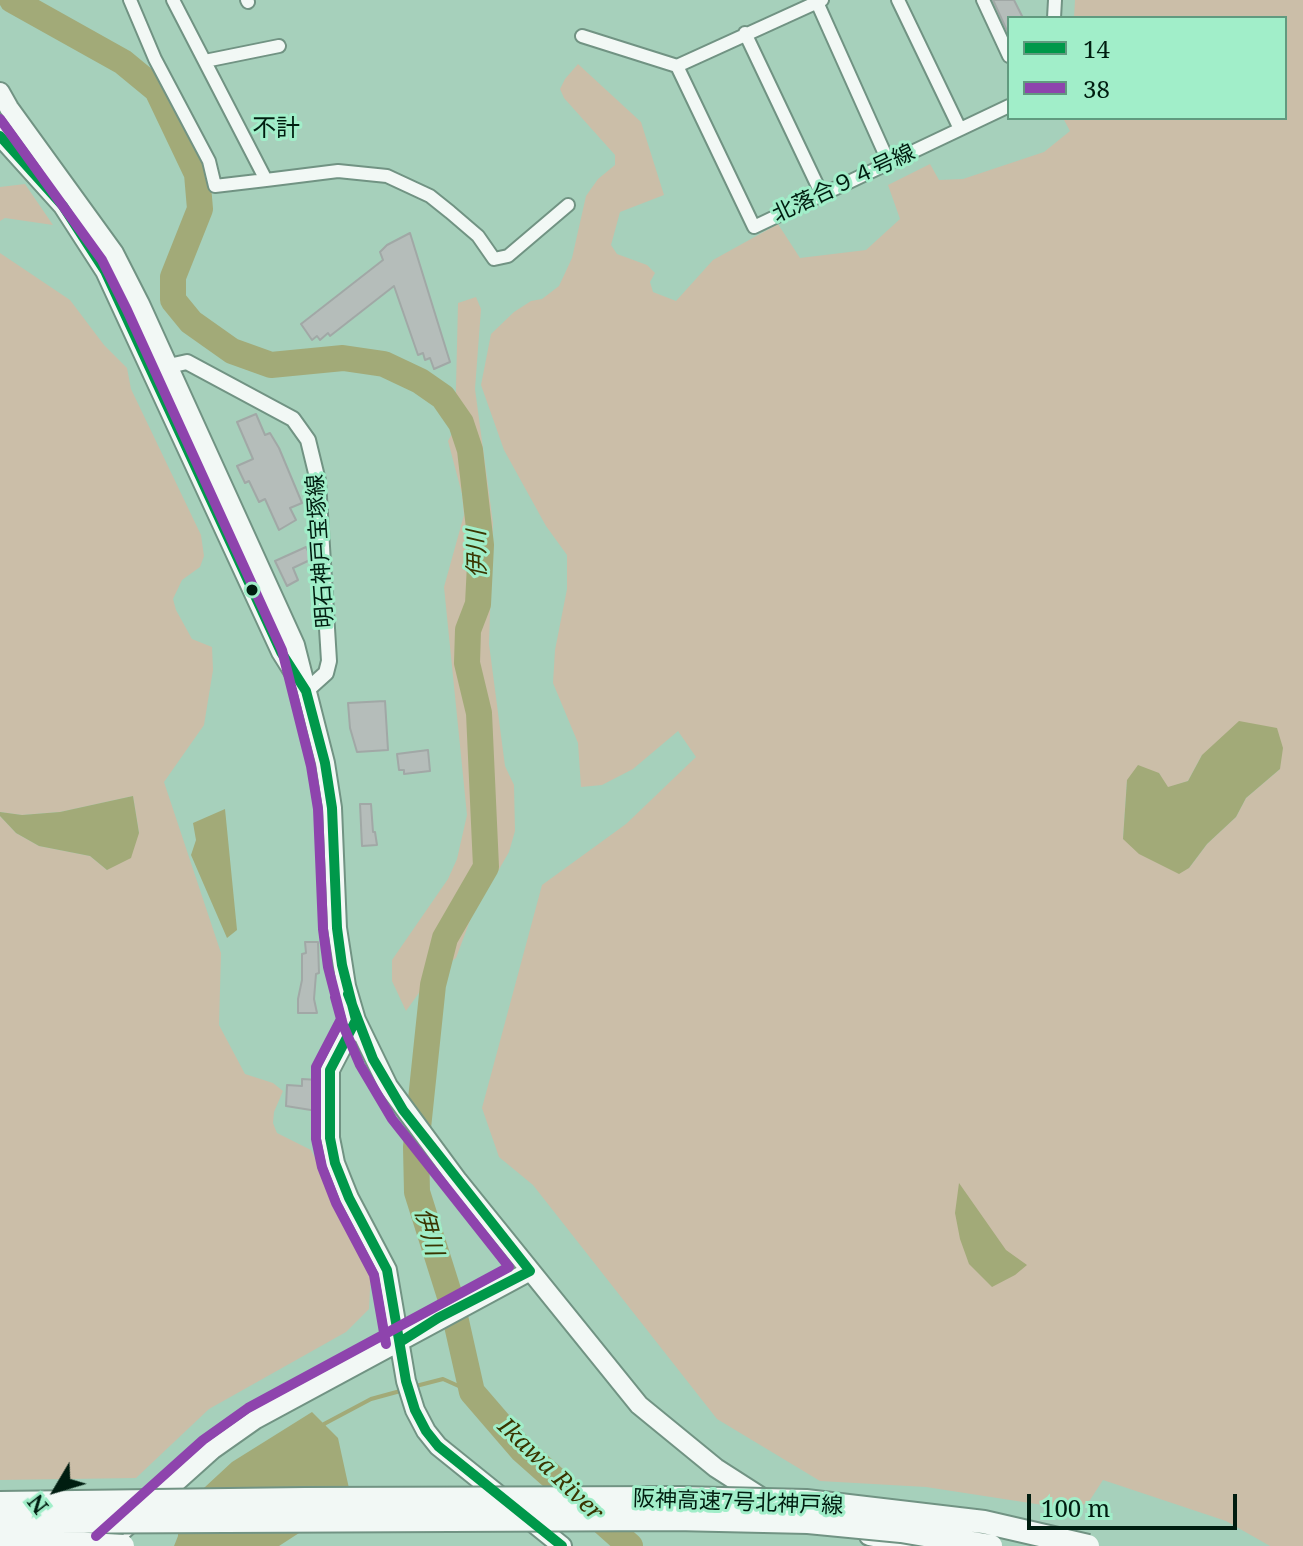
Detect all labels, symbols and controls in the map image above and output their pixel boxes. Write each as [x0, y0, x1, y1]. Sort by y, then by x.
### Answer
legend [1007, 16, 1287, 120]
text: 14 [1083, 32, 1110, 65]
text: 38 [1083, 72, 1110, 105]
district label: 不計 [252, 115, 300, 143]
street label: 北落合９４号線 [769, 139, 919, 229]
street label: 明石神戸宝塚線 [302, 473, 340, 629]
water label: 伊川 [463, 530, 493, 578]
unlabelled marker [244, 582, 260, 598]
water label: 伊川 [408, 1205, 448, 1259]
water label: Ikawa River [491, 1413, 609, 1527]
north arrow [16, 1450, 96, 1530]
scale bar [1031, 1478, 1241, 1528]
street label: 阪神高速7号北神戸線 [632, 1486, 844, 1520]
text: N [20, 1489, 54, 1521]
text: 100 m [1041, 1491, 1110, 1524]

